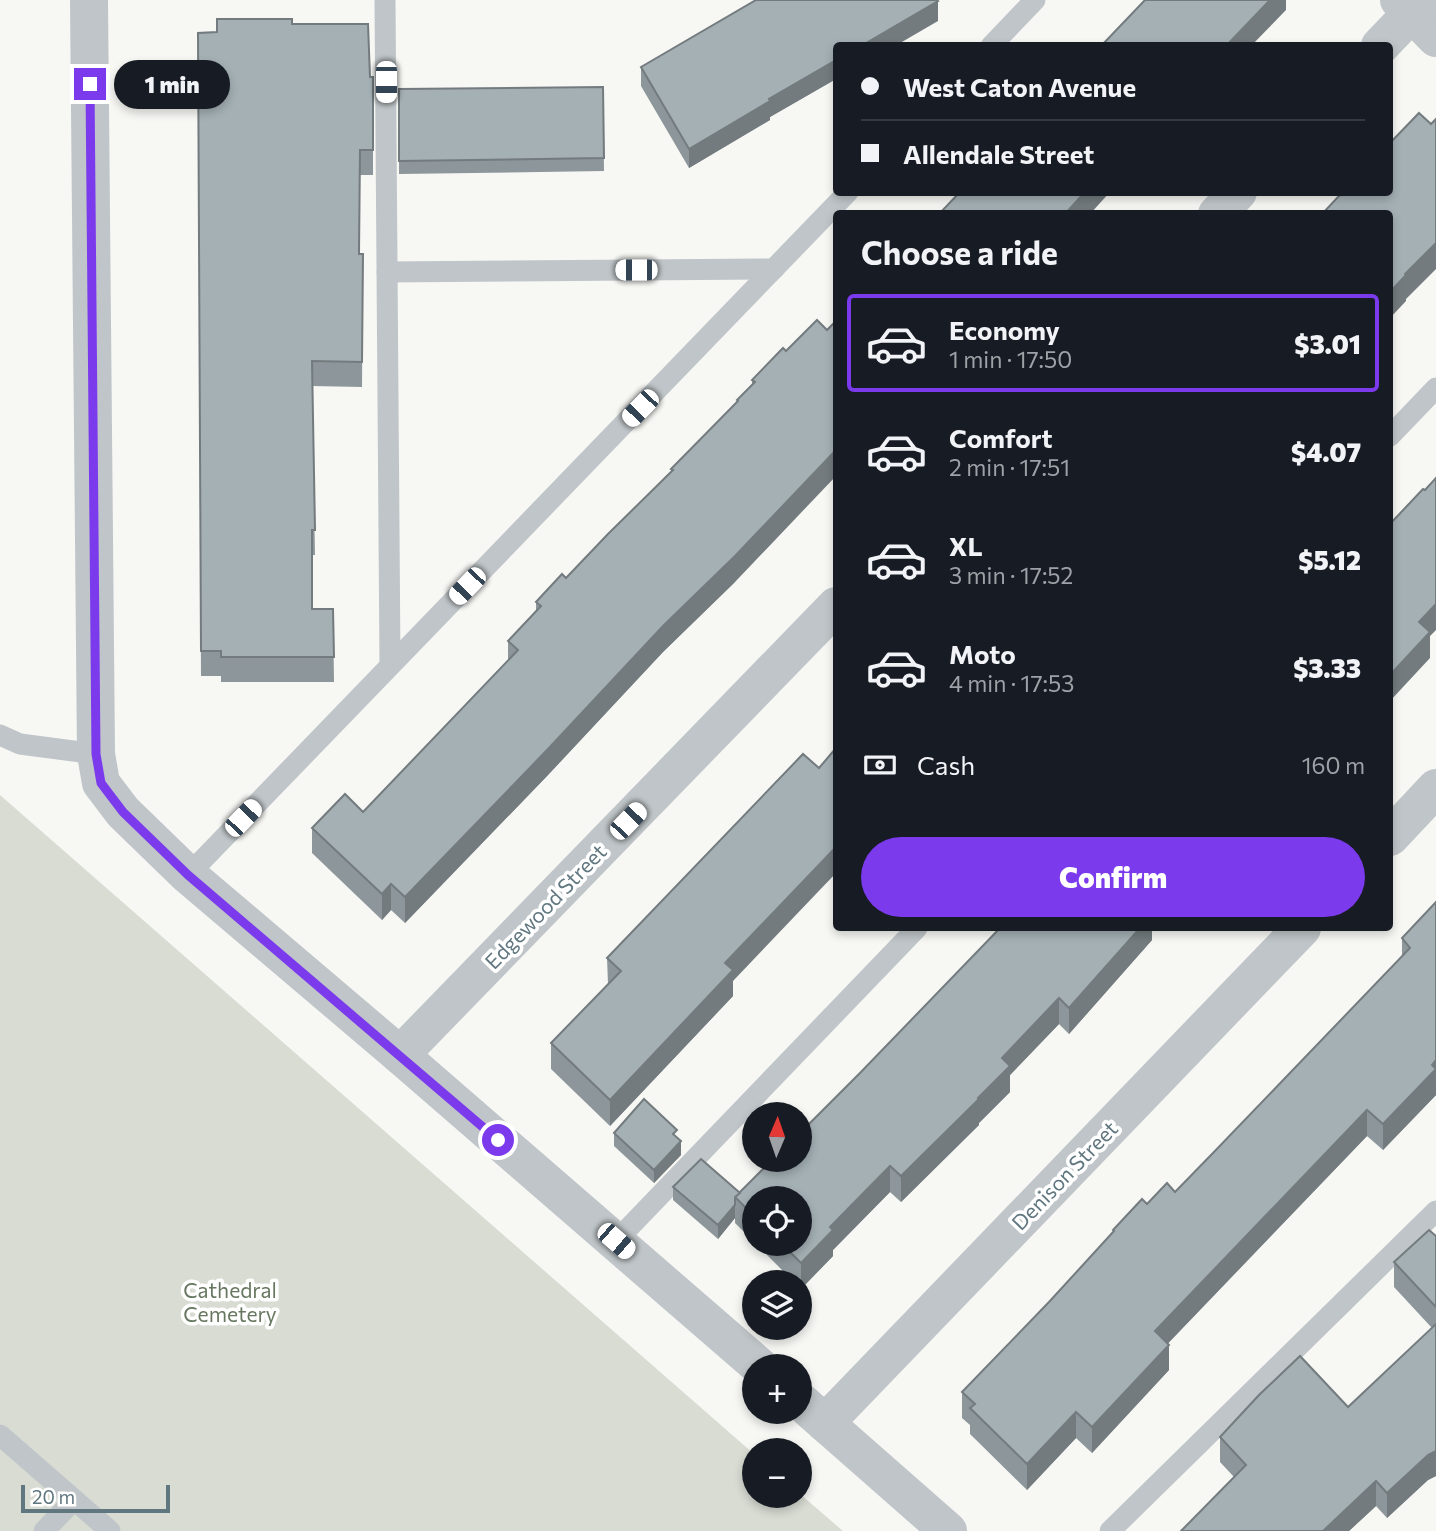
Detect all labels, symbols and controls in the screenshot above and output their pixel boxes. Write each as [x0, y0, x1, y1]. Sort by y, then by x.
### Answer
callout: 1 min [114, 60, 230, 108]
car [376, 61, 397, 103]
route end [74, 68, 106, 100]
text: 1 min [144, 70, 200, 98]
text: West Caton Avenue [903, 71, 1136, 102]
text: Allendale Street [903, 138, 1094, 169]
text: Choose a ride [861, 232, 1058, 272]
car [616, 260, 658, 281]
icon: car [865, 312, 928, 375]
text: Economy [949, 314, 1060, 345]
text: $3.01 [1294, 328, 1361, 359]
text: 1 min · 17:50 [949, 345, 1072, 373]
car [618, 386, 663, 430]
icon: car [865, 420, 928, 483]
text: Comfort [949, 422, 1052, 453]
text: $4.07 [1291, 436, 1361, 467]
text: 2 min · 17:51 [949, 453, 1070, 481]
icon: car [865, 528, 928, 591]
text: XL [949, 530, 983, 561]
text: $5.12 [1298, 544, 1361, 575]
text: 3 min · 17:52 [949, 561, 1073, 589]
car [445, 564, 490, 608]
icon: car [865, 636, 928, 699]
text: Moto [949, 638, 1016, 669]
text: $3.33 [1293, 652, 1361, 683]
text: 4 min · 17:53 [949, 669, 1074, 697]
icon: cash [861, 746, 899, 784]
text: Cash [917, 749, 975, 780]
text: 160 m [1302, 751, 1365, 779]
car [221, 796, 266, 840]
car [606, 799, 651, 843]
button: Confirm [861, 837, 1365, 917]
street label: Edgewood Street [479, 838, 611, 974]
north arrow [742, 1102, 812, 1172]
map controls [742, 1102, 812, 1508]
street label: Denison Street [1006, 1115, 1122, 1235]
route start [482, 1124, 514, 1156]
button: locate [742, 1186, 812, 1256]
car [594, 1219, 639, 1263]
button: layers [742, 1270, 812, 1340]
park label: Cathedral Cemetery [183, 1277, 277, 1326]
button: + [742, 1354, 812, 1424]
button: − [742, 1438, 812, 1508]
scale bar [21, 1482, 170, 1514]
text: 20 m [32, 1485, 75, 1508]

